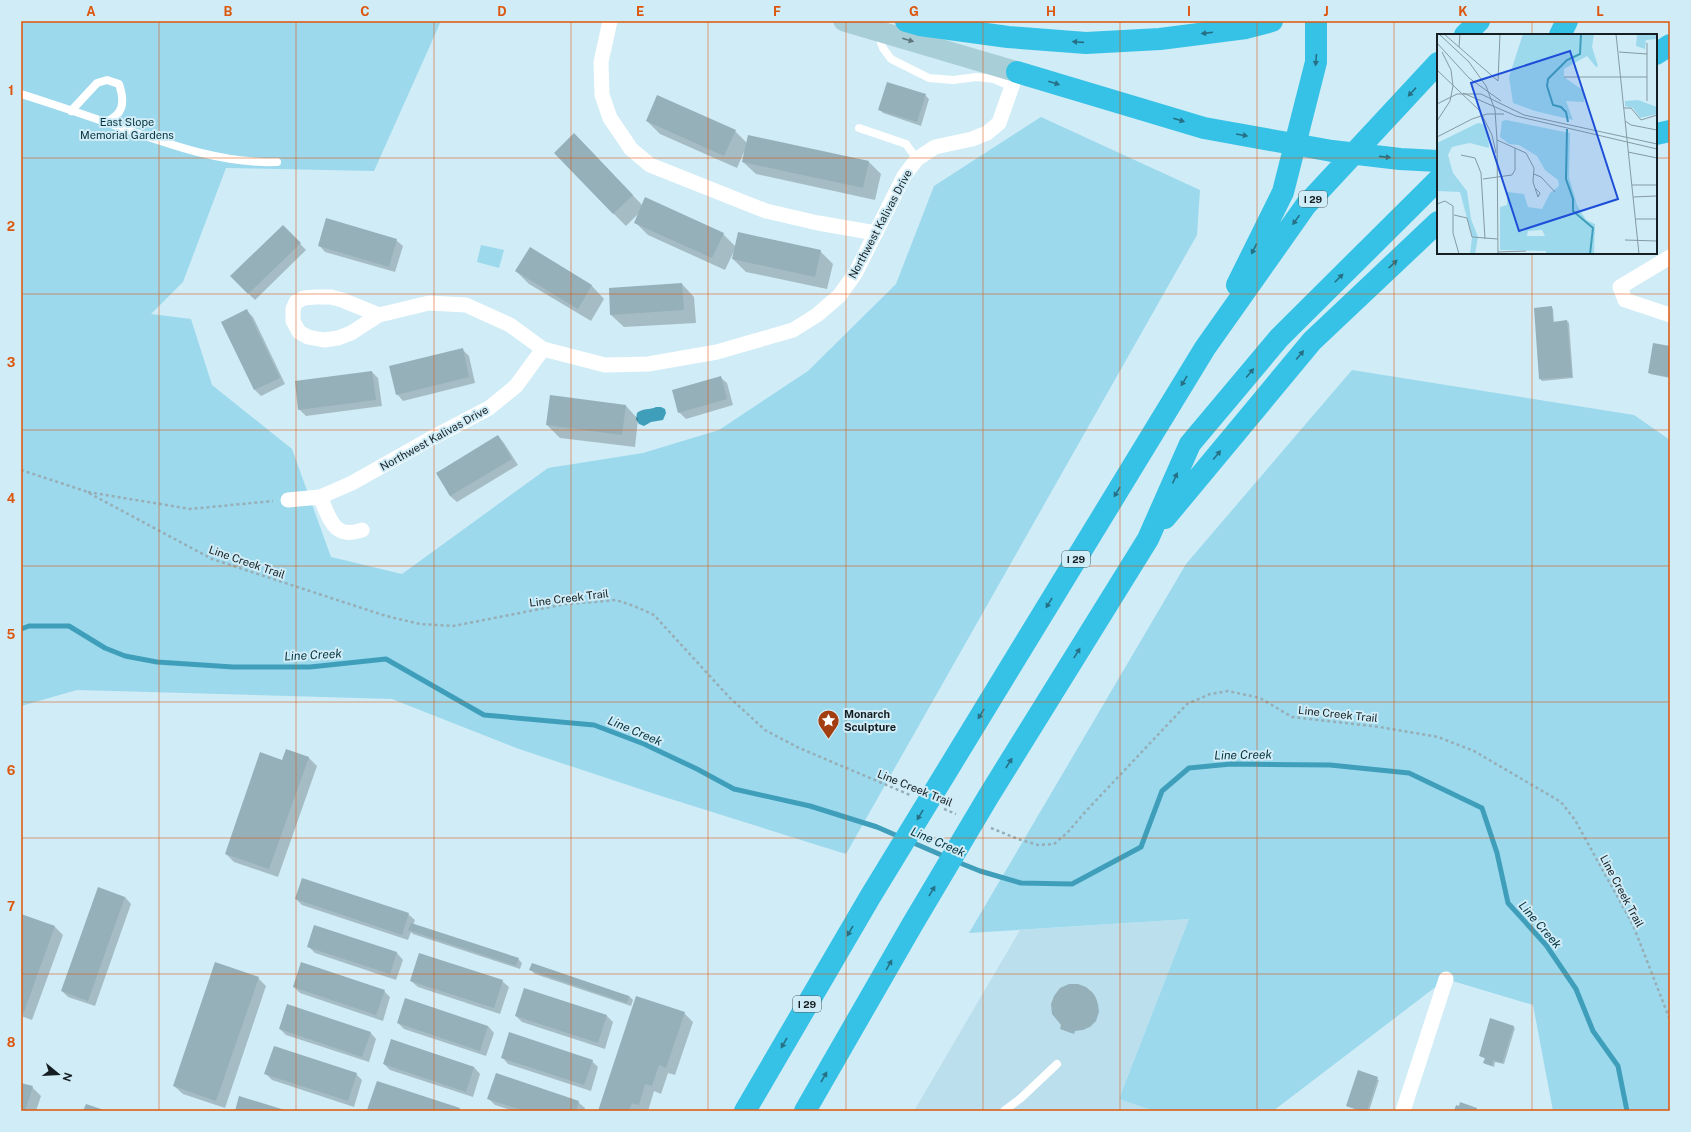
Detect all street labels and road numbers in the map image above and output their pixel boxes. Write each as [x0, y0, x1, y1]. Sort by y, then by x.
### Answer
street label: Northwest Kalivas Drive [846, 168, 914, 280]
road number: I 29 [1299, 191, 1327, 207]
street label: Northwest Kalivas Drive [378, 403, 490, 473]
street label: Line Creek Trail [207, 543, 287, 581]
road number: I 29 [1062, 551, 1090, 567]
street label: Line Creek Trail [529, 587, 609, 609]
street label: Line Creek Trail [1298, 704, 1378, 724]
street label: Line Creek Trail [876, 767, 954, 809]
street label: Line Creek Trail [1598, 853, 1646, 929]
road number: I 29 [793, 996, 821, 1012]

